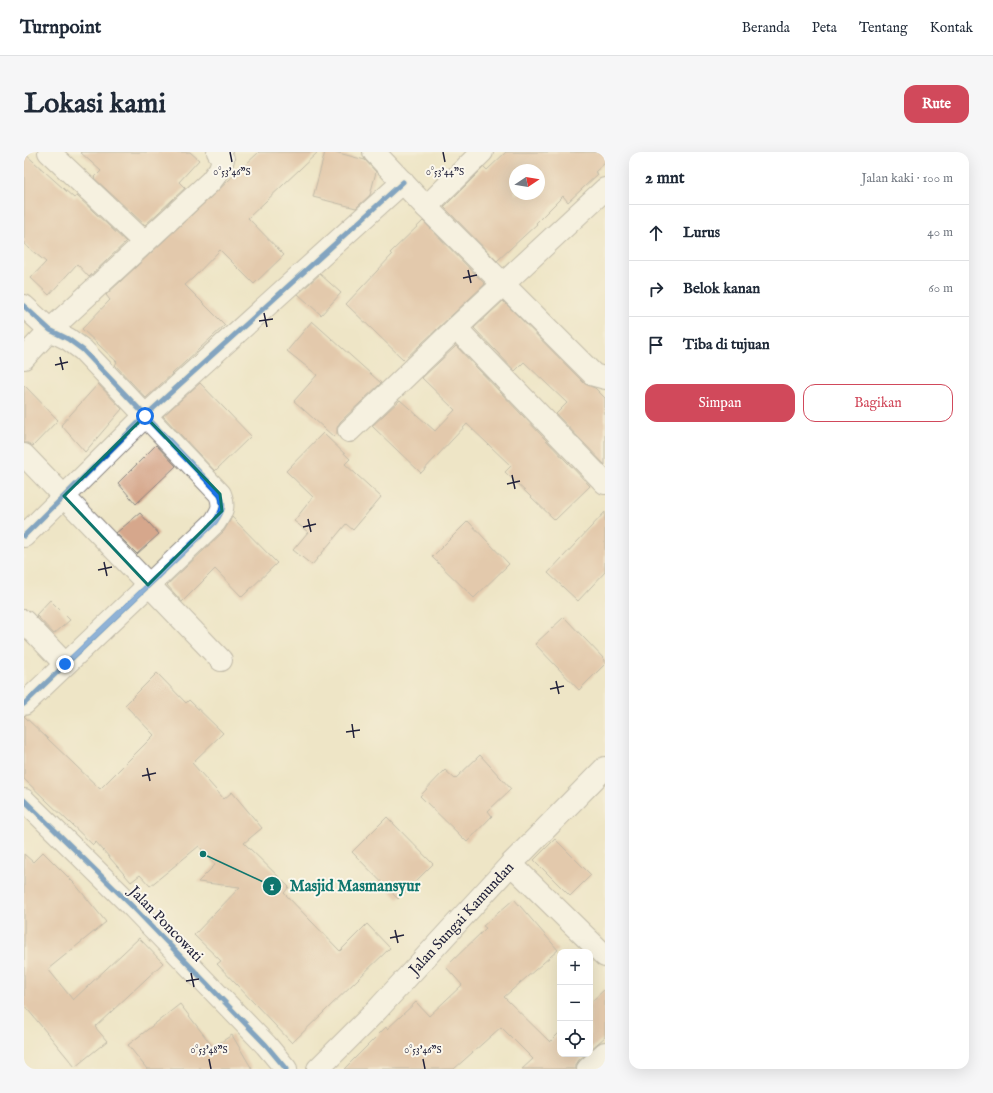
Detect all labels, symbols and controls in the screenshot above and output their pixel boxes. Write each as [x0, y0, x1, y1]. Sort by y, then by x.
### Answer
text: Turnpoint [20, 16, 101, 40]
text: Beranda [742, 19, 790, 37]
text: Peta [812, 19, 837, 37]
text: Tentang [859, 19, 908, 37]
text: Kontak [930, 19, 973, 37]
button: Rute [904, 85, 969, 123]
text: Lokasi kami [24, 87, 166, 122]
north arrow [509, 164, 545, 200]
text: 0°53'46"S [213, 166, 251, 179]
text: 0°53'44"S [426, 166, 464, 179]
text: 2 mnt [645, 168, 685, 189]
text: Jalan kaki · 100 m [861, 170, 953, 187]
icon: ahead [645, 222, 667, 244]
text: Lurus [683, 223, 720, 242]
text: 40 m [927, 224, 953, 241]
icon: right [645, 278, 667, 300]
text: Belok kanan [683, 279, 760, 298]
text: 60 m [928, 280, 953, 297]
icon: arrive [645, 334, 667, 356]
text: Tiba di tujuan [683, 335, 770, 354]
button: Simpan [645, 384, 795, 422]
button: Bagikan [803, 384, 953, 422]
route start [136, 407, 154, 425]
route end [56, 655, 74, 673]
street label: Jalan Sungai Kamundan [403, 858, 518, 980]
callout: Masjid Masmansyur [262, 872, 429, 900]
text: Masjid Masmansyur [290, 877, 420, 897]
text: 1 [270, 879, 275, 894]
street label: Jalan Poncowati [124, 881, 207, 966]
map controls [557, 949, 593, 1057]
button: + [557, 949, 593, 985]
button: − [557, 985, 593, 1021]
button: locate [557, 1021, 593, 1057]
text: 0°53'48"S [190, 1044, 228, 1057]
text: 0°53'46"S [404, 1044, 442, 1057]

